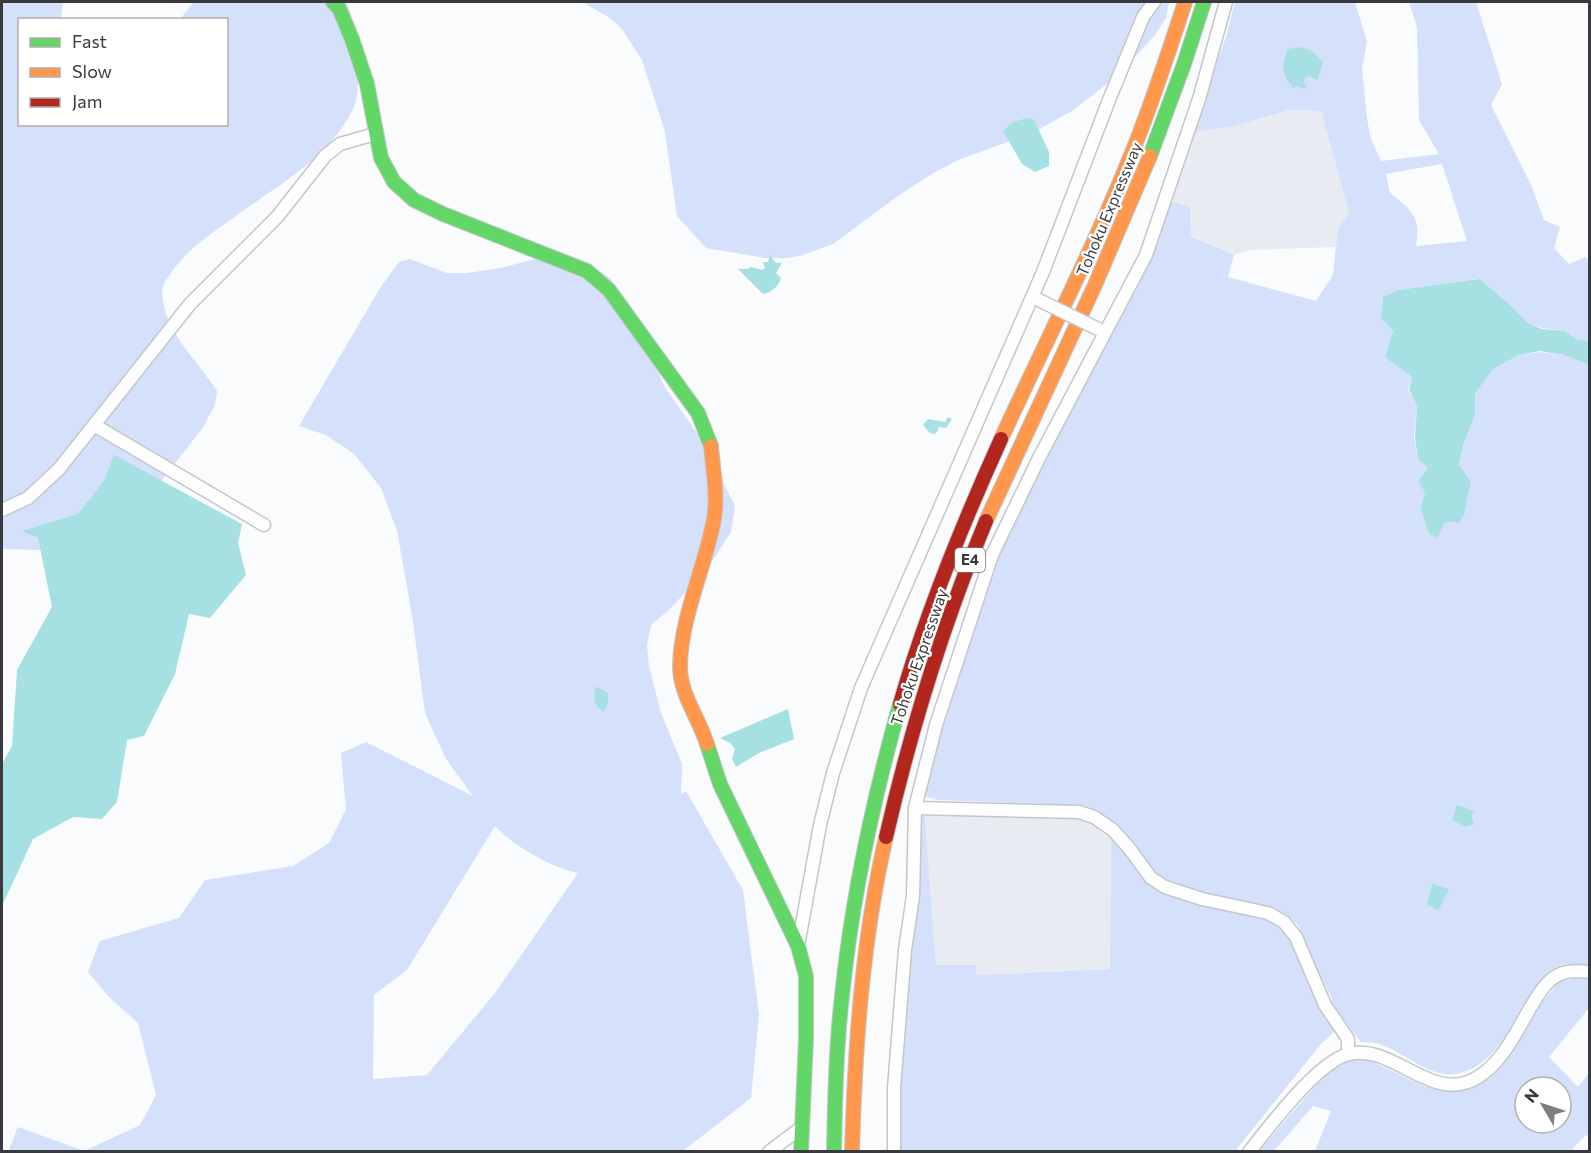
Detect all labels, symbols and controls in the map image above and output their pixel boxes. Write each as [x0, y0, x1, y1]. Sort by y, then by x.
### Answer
legend [18, 18, 228, 126]
text: Fast [72, 30, 107, 52]
text: Slow [72, 60, 112, 82]
text: Jam [72, 90, 102, 112]
street label: Tohoku Expressway [1072, 139, 1145, 279]
road number: E4 [955, 548, 985, 572]
street label: Tohoku Expressway [886, 586, 951, 728]
north arrow [1513, 1075, 1573, 1135]
text: N [1520, 1085, 1542, 1106]

